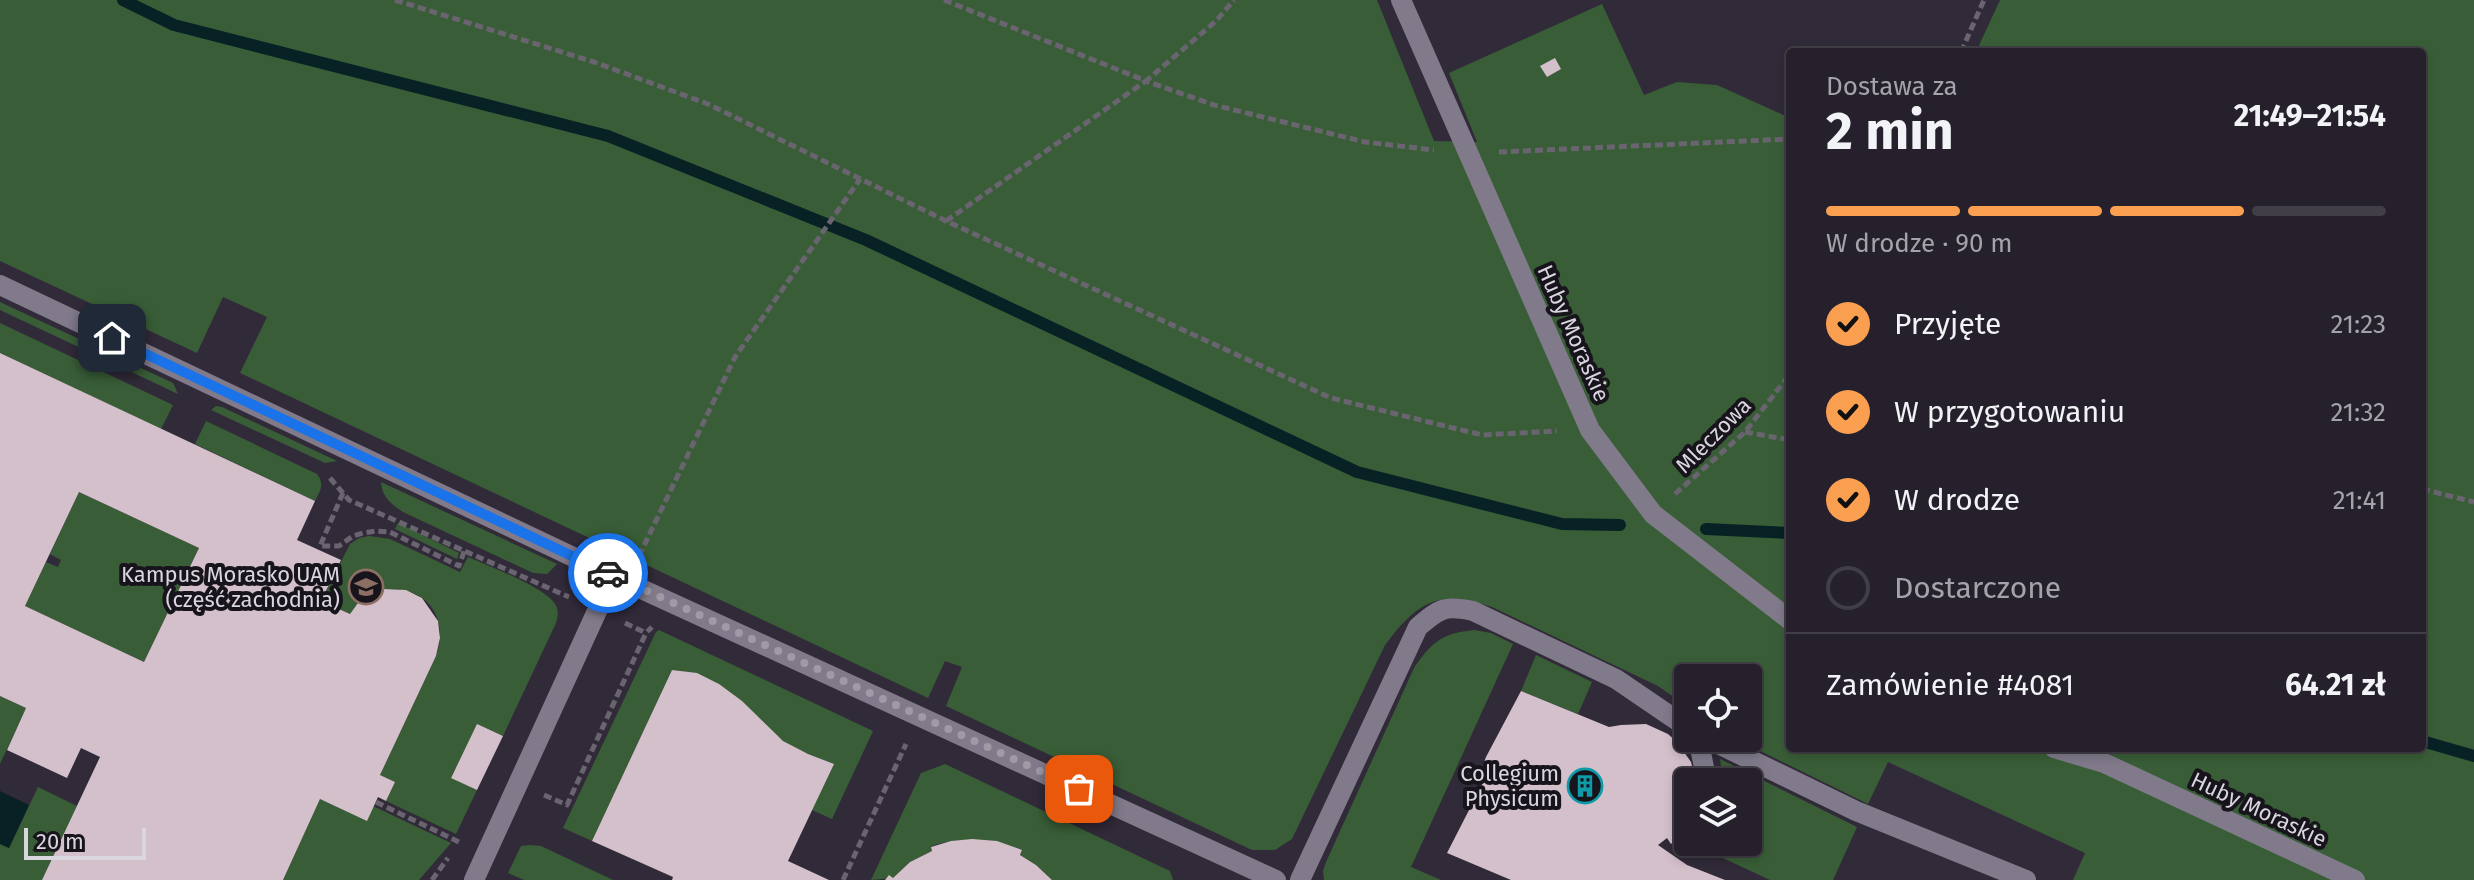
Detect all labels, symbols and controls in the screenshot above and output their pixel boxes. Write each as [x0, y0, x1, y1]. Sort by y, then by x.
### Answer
text: Dostawa za [1826, 71, 1958, 102]
text: 21:49–21:54 [2234, 98, 2386, 134]
text: 2 min [1826, 100, 1954, 163]
text: W drodze · 90 m [1826, 228, 2013, 259]
street label: Huby Moraskie [1531, 261, 1616, 406]
icon: check [1826, 302, 1870, 346]
pin [78, 304, 146, 372]
text: Przyjęte [1894, 306, 2001, 342]
text: 21:23 [2331, 309, 2386, 340]
icon: home [90, 316, 134, 360]
icon: check [1826, 390, 1870, 434]
street label: Mleczowa [1670, 392, 1757, 479]
text: W przygotowaniu [1894, 394, 2125, 430]
text: 21:32 [2330, 397, 2386, 428]
icon: check [1826, 478, 1870, 522]
text: W drodze [1894, 482, 2020, 518]
text: 21:41 [2333, 485, 2386, 516]
courier [568, 533, 648, 613]
icon: car [586, 551, 630, 595]
place label: Kampus Morasko UAM (część zachodnia) [121, 561, 340, 613]
school or university icon: Kampus Morasko UAM (część zachodnia) [347, 568, 385, 606]
text: Dostarczone [1894, 570, 2061, 606]
map controls [1674, 664, 1762, 856]
button: locate [1674, 664, 1762, 752]
text: Zamówienie #4081 [1826, 667, 2074, 703]
text: 64.21 zł [2285, 667, 2386, 703]
pin [1045, 755, 1113, 823]
place label: Collegium Physicum [1460, 760, 1559, 812]
street label: Huby Moraskie [2187, 766, 2331, 853]
icon: bag [1057, 767, 1101, 811]
building icon: Collegium Physicum [1566, 767, 1604, 805]
button: layers [1674, 768, 1762, 856]
scale bar [24, 824, 146, 860]
text: 20 m [36, 828, 84, 855]

